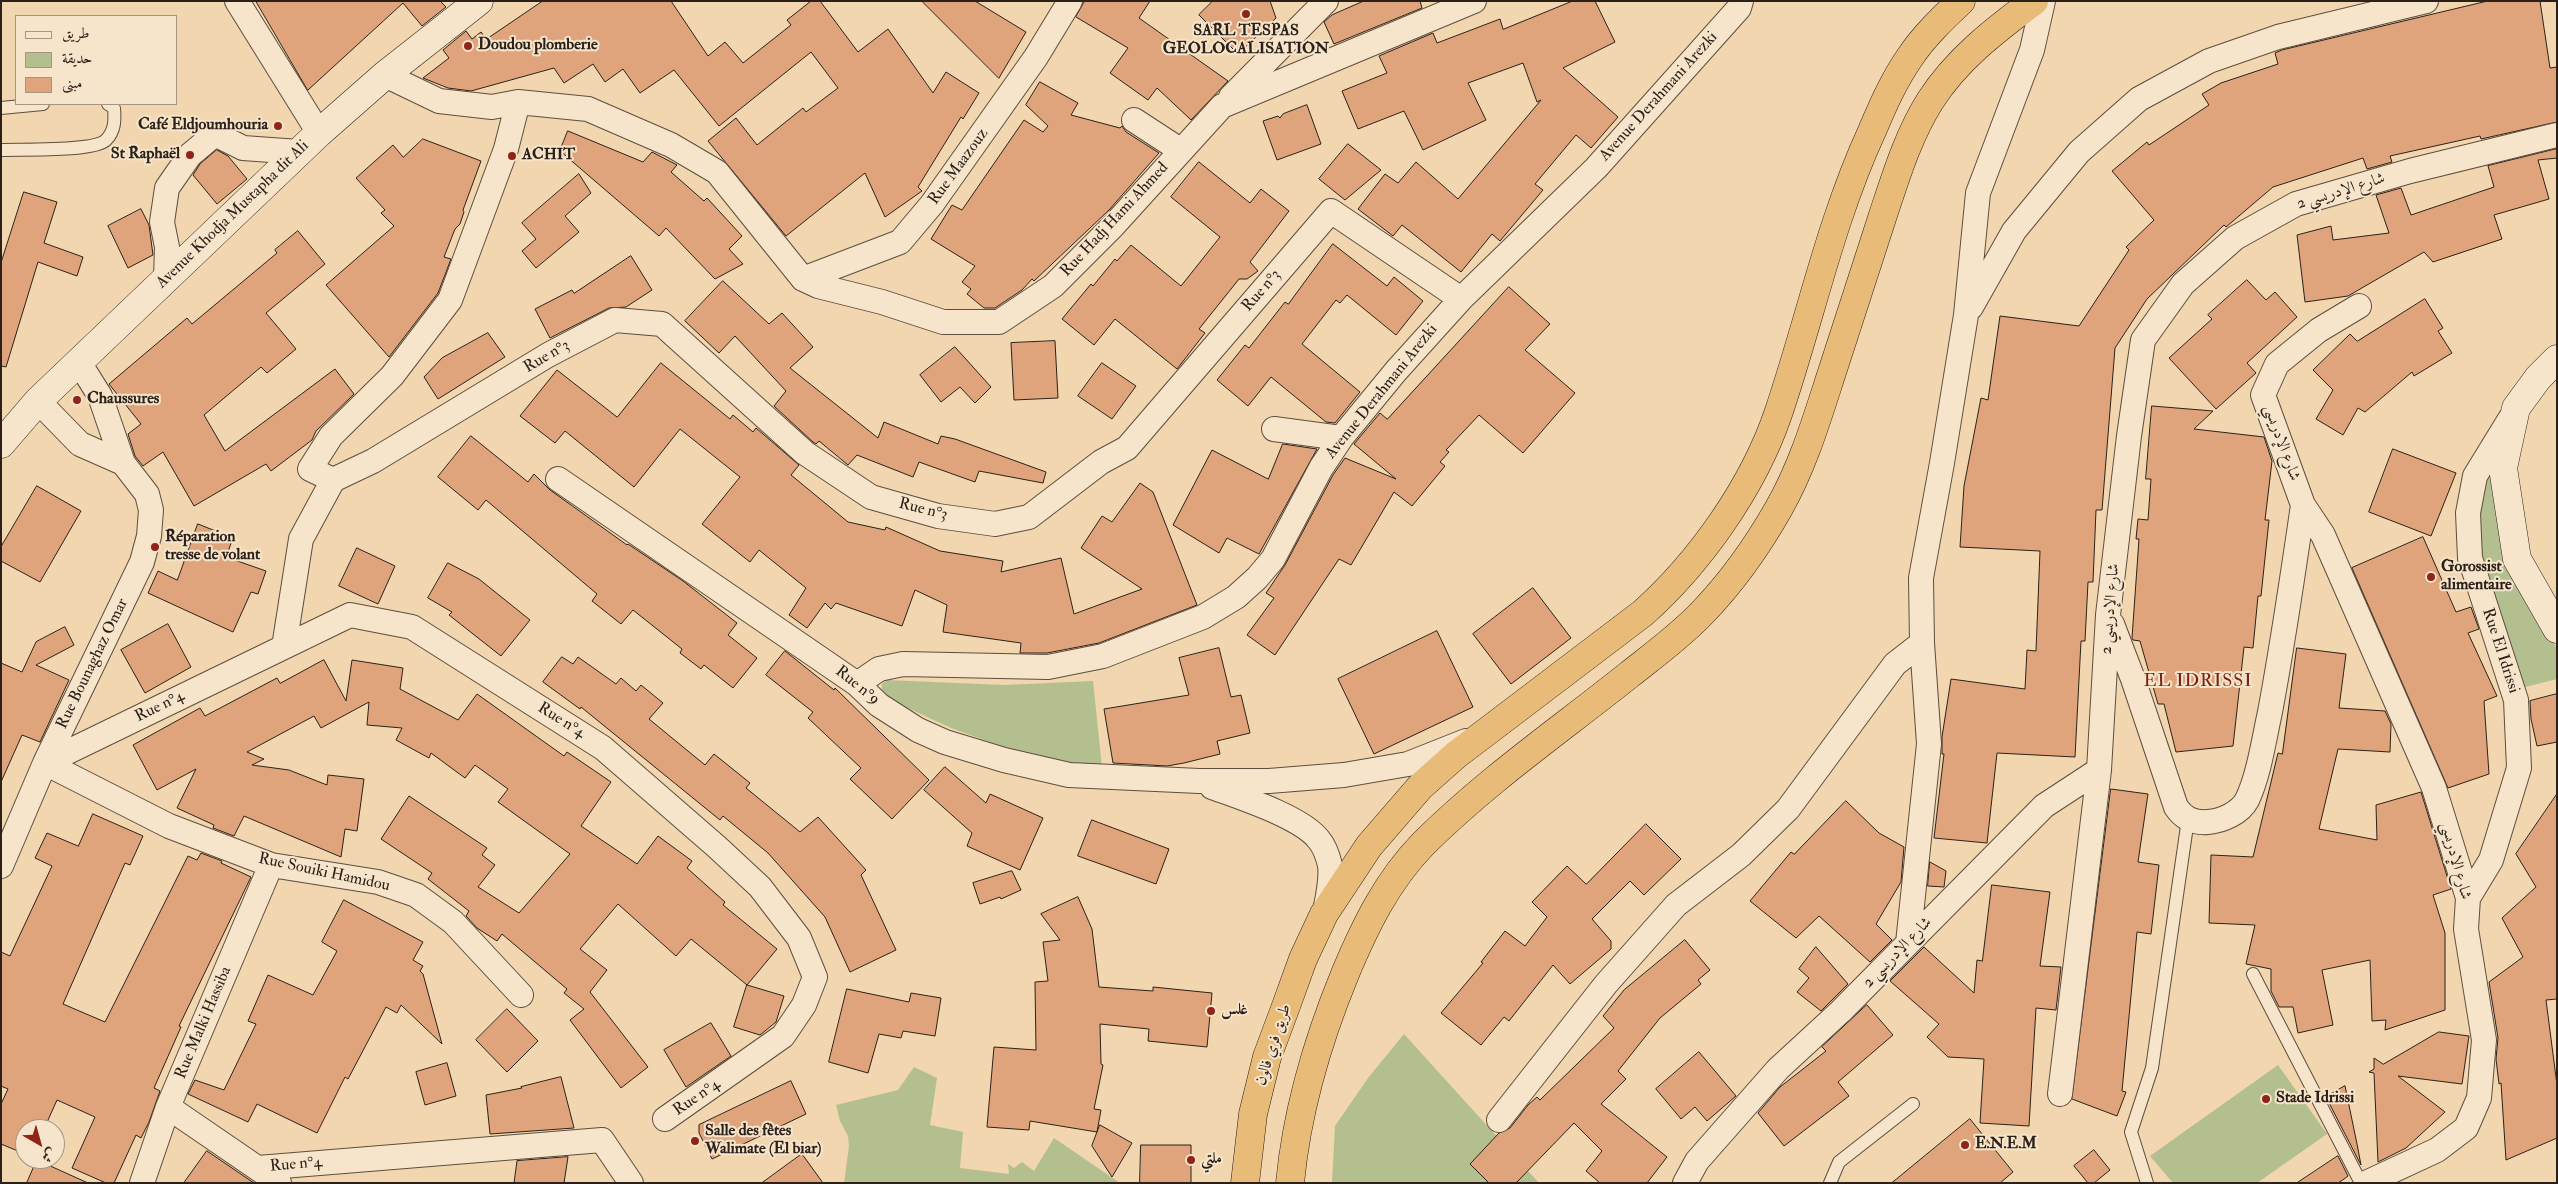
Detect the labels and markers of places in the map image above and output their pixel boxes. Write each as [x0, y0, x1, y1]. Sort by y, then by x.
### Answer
marker: SARL TESPAS GEOLOCALISATION [1240, 8, 1252, 20]
place label: SARL TESPAS GEOLOCALISATION [1163, 22, 1329, 60]
place label: Doudou plomberie [478, 36, 598, 56]
marker: Doudou plomberie [462, 40, 474, 52]
place label: Café Eldjoumhouria [138, 116, 268, 136]
marker: Café Eldjoumhouria [272, 120, 284, 132]
place label: St Raphaël [111, 145, 180, 165]
place label: ACHIT [522, 146, 575, 166]
marker: St Raphaël [184, 149, 196, 161]
marker: ACHIT [506, 150, 518, 162]
place label: Chaussures [87, 390, 159, 410]
marker: Chaussures [71, 394, 83, 406]
place label: Réparation tresse de volant [165, 528, 260, 566]
marker: Réparation tresse de volant [149, 541, 161, 553]
place label: Gorossist alimentaire [2441, 558, 2512, 596]
marker: Gorossist alimentaire [2425, 571, 2437, 583]
place label: غلس [1221, 1001, 1248, 1021]
marker: غلس [1205, 1005, 1217, 1017]
place label: Stade Idrissi [2276, 1089, 2354, 1109]
marker: Stade Idrissi [2260, 1093, 2272, 1105]
place label: Salle des fêtes Walimate (El biar) [705, 1122, 821, 1160]
marker: Salle des fêtes Walimate (El biar) [689, 1135, 701, 1147]
place label: E.N.E.M [1975, 1135, 2037, 1155]
marker: E.N.E.M [1959, 1139, 1971, 1151]
place label: ملتي [1201, 1150, 1222, 1170]
marker: ملتي [1185, 1154, 1197, 1166]

